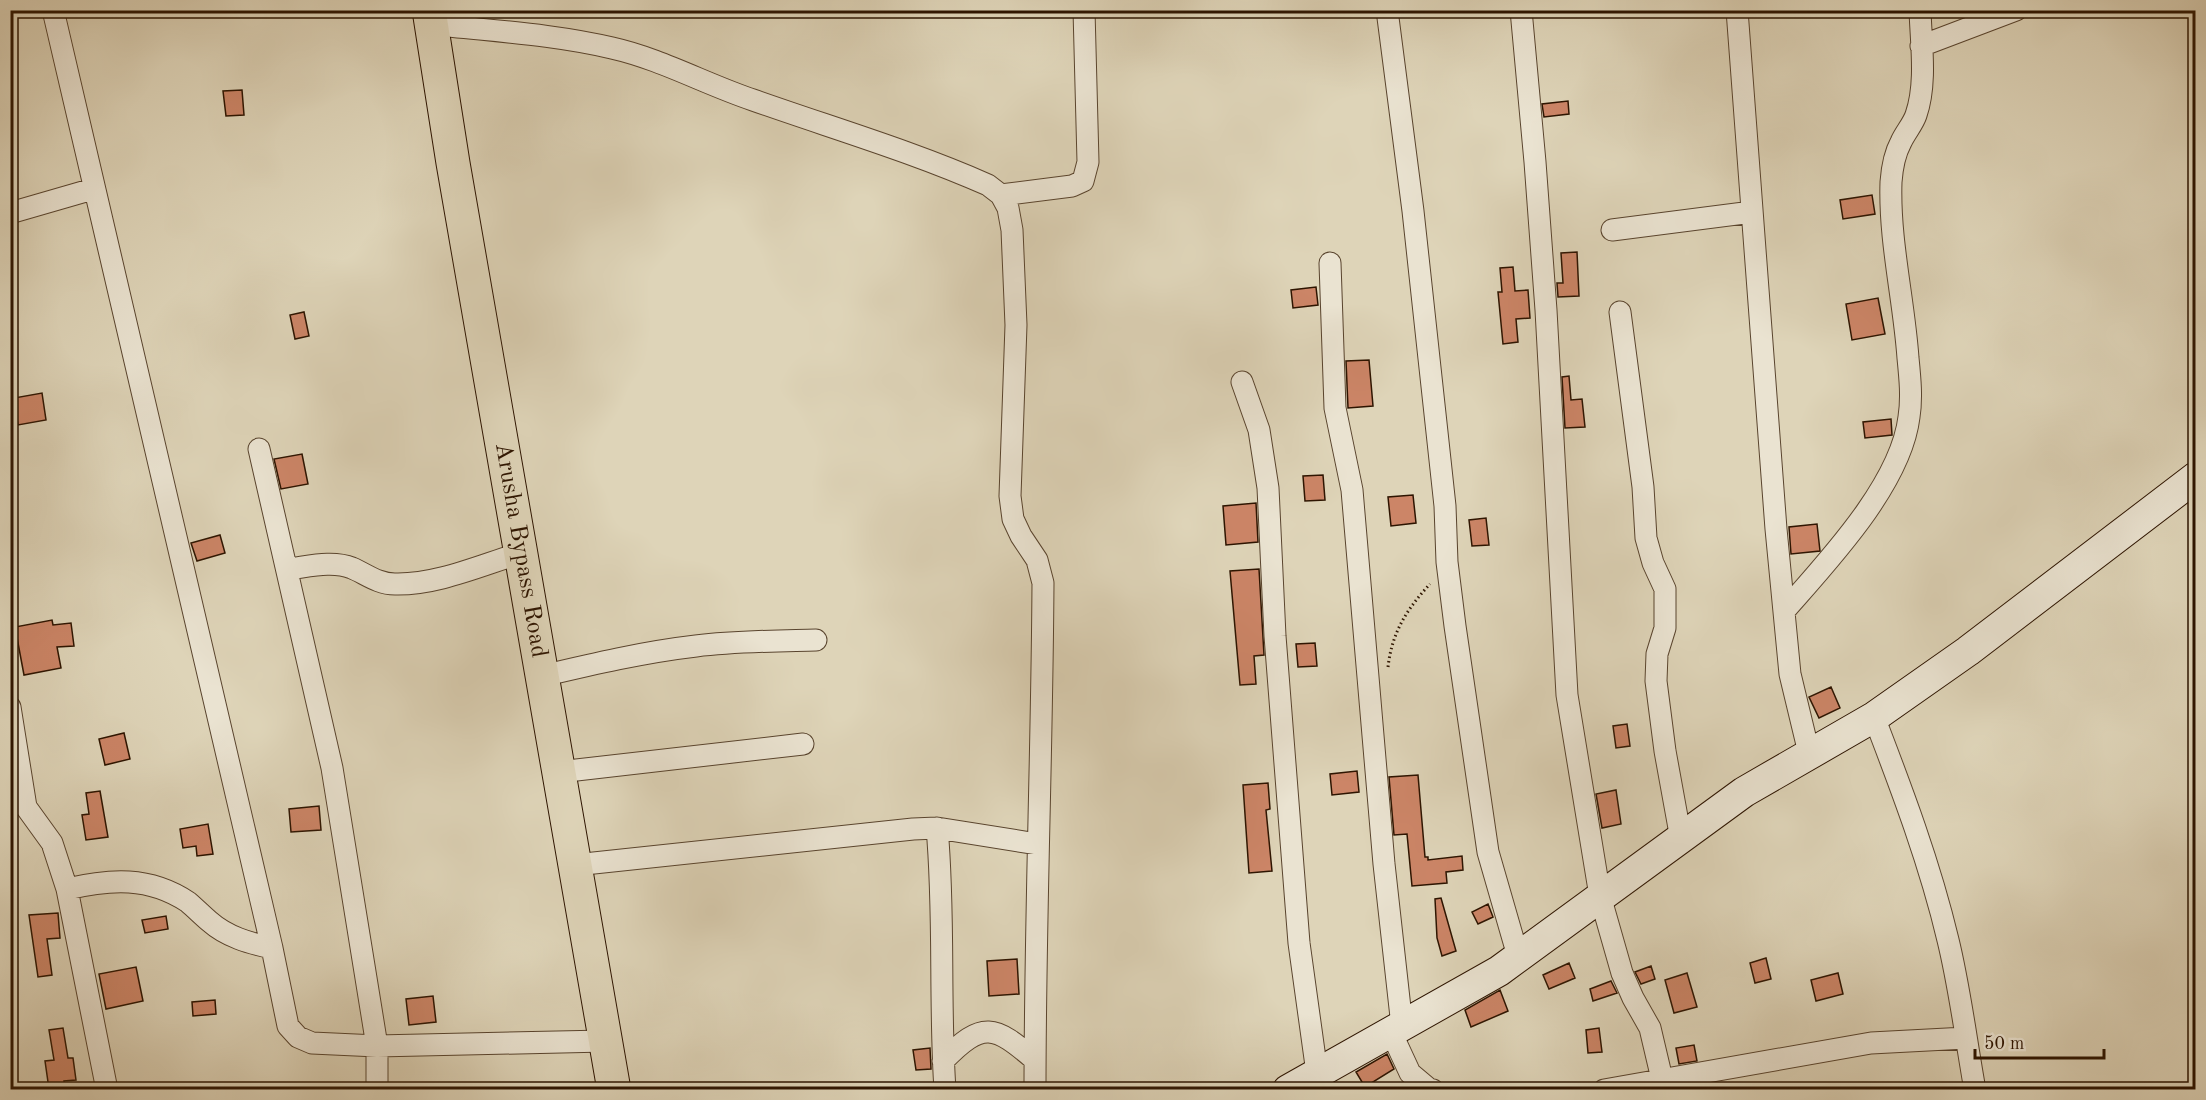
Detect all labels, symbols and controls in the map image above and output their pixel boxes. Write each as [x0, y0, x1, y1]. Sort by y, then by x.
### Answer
street label: Arusha Bypass Road [490, 441, 551, 660]
scale bar [1975, 1022, 2104, 1060]
text: 50 m [1984, 1035, 2024, 1053]

